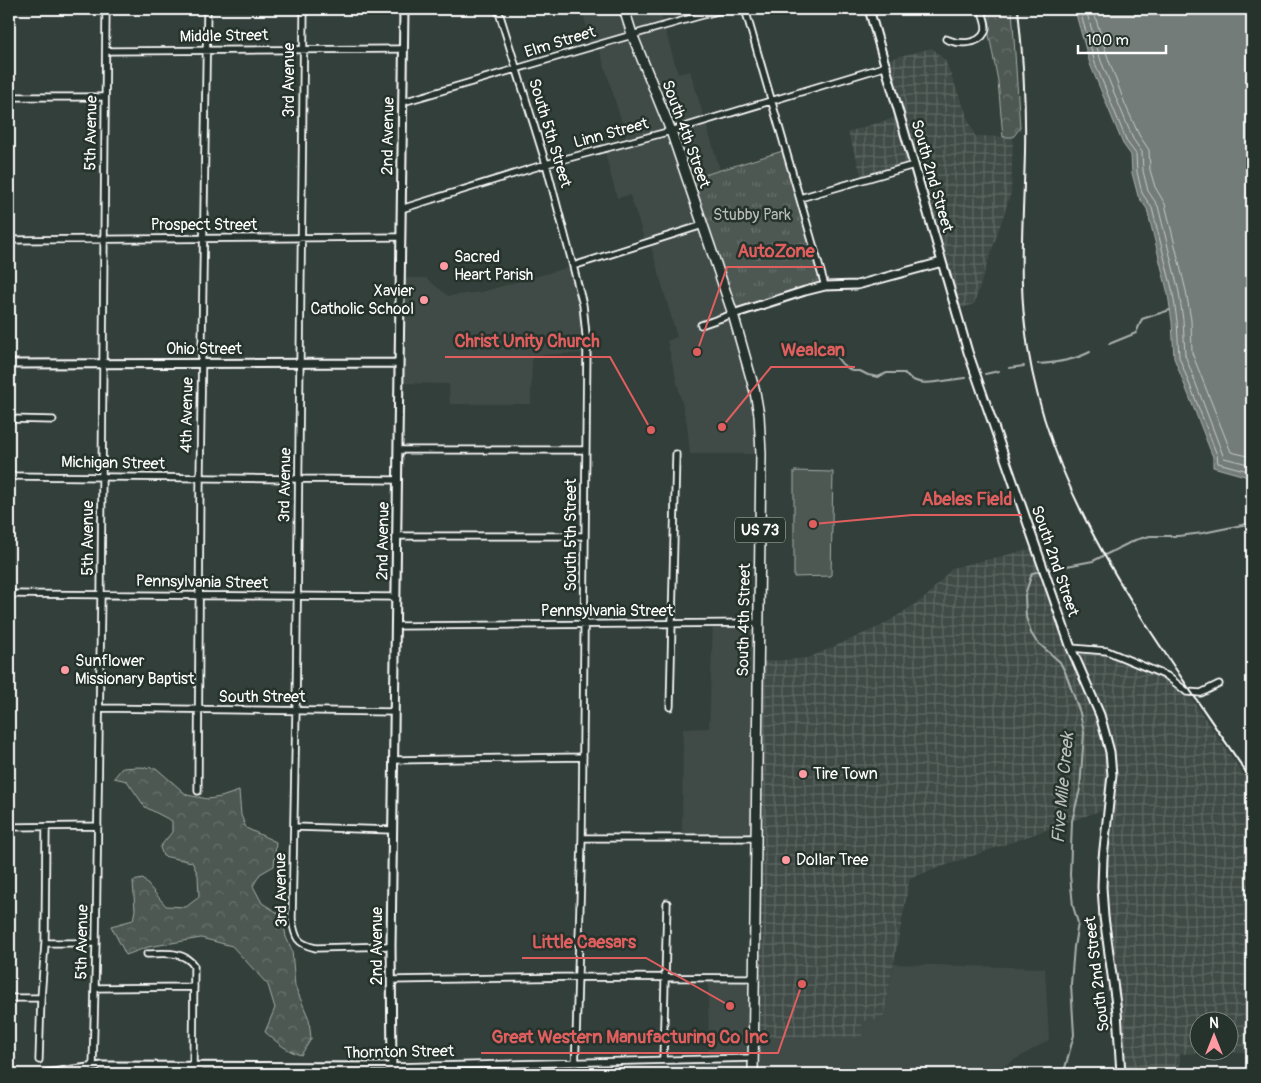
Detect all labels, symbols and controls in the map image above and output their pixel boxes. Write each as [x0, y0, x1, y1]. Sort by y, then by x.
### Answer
street label: Elm Street [522, 22, 598, 62]
scale bar [1078, 22, 1166, 54]
street label: Middle Street [180, 25, 269, 47]
text: 100 m [1086, 31, 1129, 50]
street label: 3rd Avenue [279, 42, 299, 117]
street label: South 5th Street [524, 76, 576, 190]
street label: South 4th Street [657, 77, 715, 191]
street label: 5th Avenue [80, 95, 102, 171]
street label: 2nd Avenue [377, 96, 399, 175]
street label: Linn Street [571, 113, 651, 153]
street label: South 2nd Street [906, 117, 958, 235]
park label: Stubby Park [713, 205, 791, 225]
street label: Prospect Street [151, 215, 258, 235]
callout: AutoZone [727, 234, 824, 267]
text: AutoZone [737, 240, 816, 263]
place label: Sacred Heart Parish [454, 247, 533, 285]
marker: Sacred Heart Parish [438, 260, 450, 272]
place label: Xavier Catholic School [310, 281, 414, 319]
marker: Xavier Catholic School [418, 294, 430, 306]
callout: Christ Unity Church [445, 324, 610, 357]
text: Christ Unity Church [454, 330, 600, 353]
callout: Wealcan [771, 334, 855, 367]
street label: Ohio Street [166, 339, 243, 359]
text: Wealcan [781, 339, 845, 362]
street label: 4th Avenue [176, 377, 198, 453]
street label: 3rd Avenue [274, 447, 296, 523]
street label: Michigan Street [61, 452, 166, 474]
street label: South 5th Street [561, 478, 581, 591]
callout: Abeles Field [912, 482, 1022, 515]
text: Abeles Field [922, 488, 1012, 511]
street label: 5th Avenue [78, 500, 98, 576]
street label: 2nd Avenue [372, 501, 394, 580]
street label: South 2nd Street [1027, 503, 1084, 620]
road number: US 73 [735, 518, 785, 542]
street label: South 4th Street [733, 563, 755, 677]
street label: Pennsylvania Street [136, 571, 269, 593]
street label: Pennsylvania Street [541, 601, 674, 621]
place label: Sunflower Missionary Baptist [75, 651, 195, 689]
marker: Sunflower Missionary Baptist [59, 664, 71, 676]
street label: South Street [219, 687, 306, 707]
water label: Five Mile Creek [1047, 730, 1079, 844]
place label: Tire Town [813, 764, 878, 784]
marker: Tire Town [797, 768, 809, 780]
place label: Dollar Tree [796, 850, 869, 870]
street label: 3rd Avenue [270, 852, 292, 928]
marker: Dollar Tree [780, 854, 792, 866]
street label: 5th Avenue [71, 904, 93, 980]
street label: 2nd Avenue [367, 907, 387, 985]
street label: South 2nd Street [1080, 915, 1114, 1033]
callout: Little Caesars [522, 925, 646, 958]
text: Little Caesars [532, 931, 637, 954]
north arrow [1188, 1010, 1238, 1060]
text: N [1209, 1015, 1219, 1032]
callout: Great Western Manufacturing Co Inc [481, 1020, 778, 1053]
text: Great Western Manufacturing Co Inc [492, 1026, 768, 1049]
street label: Thornton Street [344, 1041, 455, 1063]

